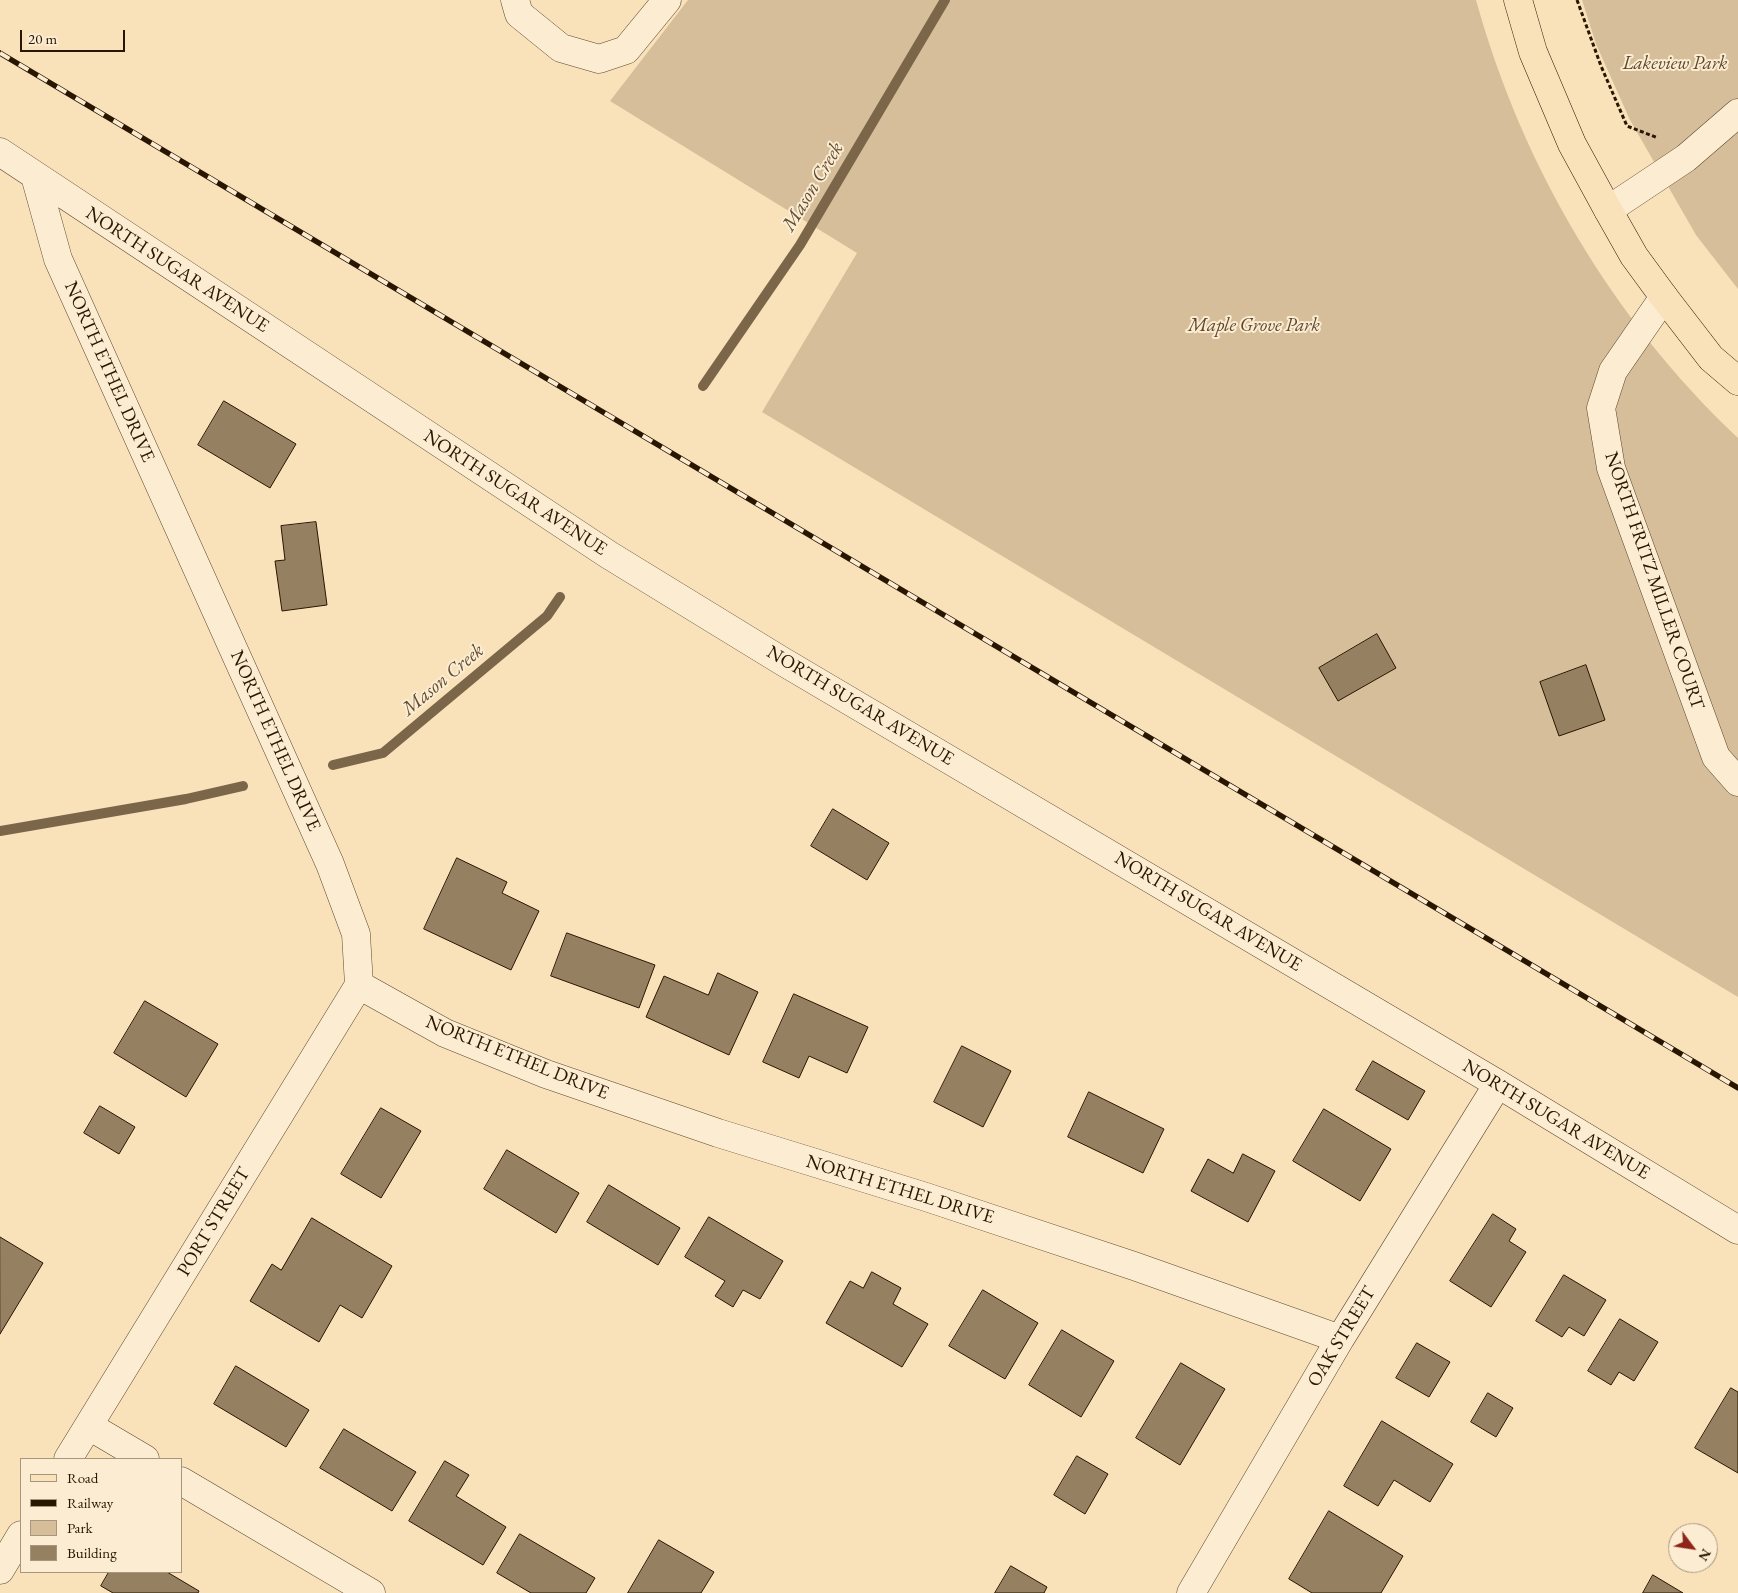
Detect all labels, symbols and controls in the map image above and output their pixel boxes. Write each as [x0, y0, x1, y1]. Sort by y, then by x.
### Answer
scale bar [22, 20, 128, 52]
text: 20 m [28, 29, 57, 48]
park label: Lakeview Park [1623, 53, 1727, 75]
water label: Mason Creek [777, 138, 849, 236]
street label: NORTH SUGAR AVENUE [81, 202, 273, 338]
street label: NORTH ETHEL DRIVE [59, 278, 159, 466]
park label: Maple Grove Park [1188, 315, 1320, 337]
street label: NORTH SUGAR AVENUE [419, 425, 611, 561]
street label: NORTH FRITZ MILLER COURT [1599, 449, 1709, 713]
water label: Mason Creek [397, 639, 489, 721]
street label: NORTH SUGAR AVENUE [762, 641, 958, 771]
street label: NORTH ETHEL DRIVE [225, 647, 325, 835]
street label: NORTH SUGAR AVENUE [1110, 847, 1306, 977]
street label: NORTH ETHEL DRIVE [422, 1011, 612, 1105]
street label: NORTH SUGAR AVENUE [1458, 1055, 1654, 1185]
street label: NORTH ETHEL DRIVE [803, 1151, 997, 1229]
street label: PORT STREET [173, 1164, 255, 1280]
street label: OAK STREET [1303, 1283, 1381, 1391]
legend [20, 1458, 182, 1573]
text: Road [67, 1468, 98, 1487]
text: Railway [67, 1493, 113, 1512]
text: Park [67, 1518, 93, 1537]
north arrow [1668, 1523, 1718, 1573]
text: Building [67, 1543, 117, 1562]
text: N [1694, 1546, 1716, 1565]

